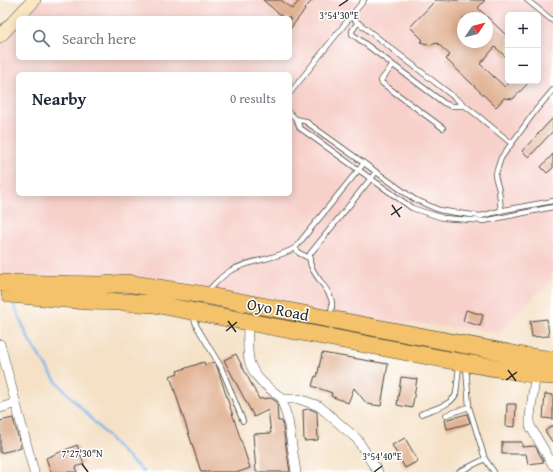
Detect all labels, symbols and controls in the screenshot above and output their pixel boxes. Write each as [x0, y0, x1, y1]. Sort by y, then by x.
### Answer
text: 3°54'30"E [319, 8, 359, 23]
north arrow [457, 12, 493, 48]
map controls [505, 12, 541, 84]
button: + [505, 12, 541, 48]
search box [16, 16, 292, 60]
icon: search [30, 27, 52, 49]
text: Search here [62, 28, 136, 49]
button: − [505, 48, 541, 84]
text: Nearby [32, 86, 86, 111]
text: 0 results [230, 89, 276, 108]
street label: Oyo Road [245, 291, 311, 327]
text: 7°27'30"N [61, 446, 103, 461]
text: 3°54'40"E [362, 449, 402, 464]

